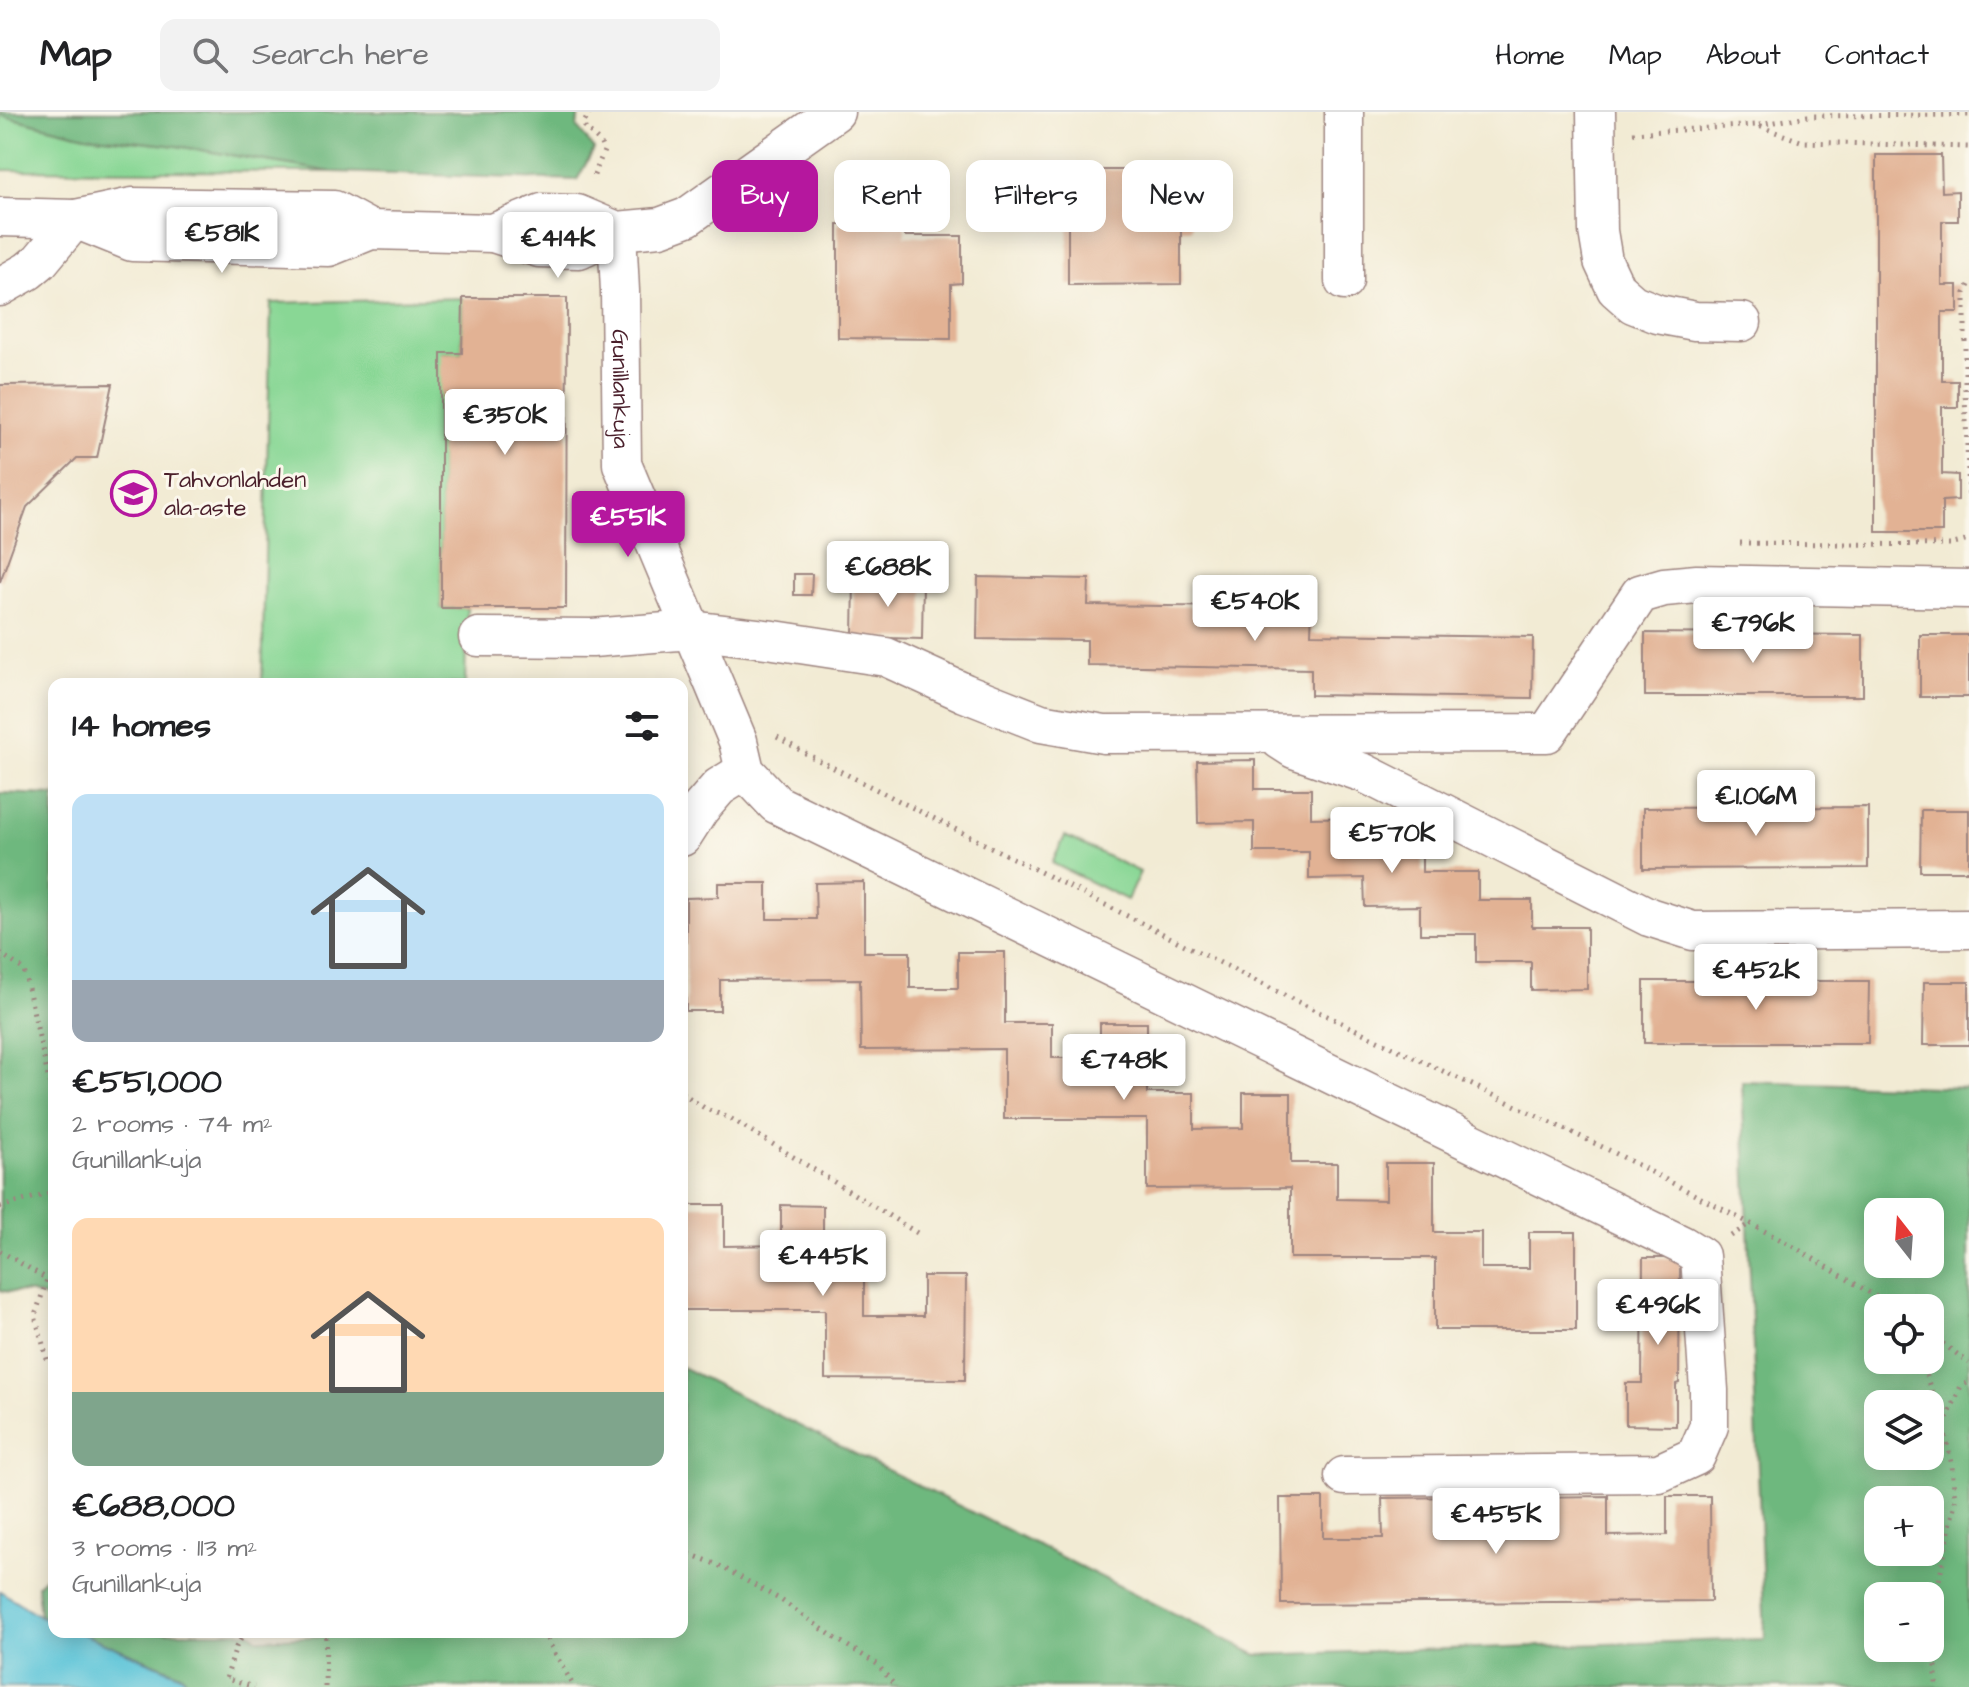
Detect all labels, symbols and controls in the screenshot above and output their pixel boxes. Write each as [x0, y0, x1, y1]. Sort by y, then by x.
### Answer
search box [160, 19, 720, 91]
text: Map [40, 29, 112, 81]
icon: search [188, 33, 232, 77]
text: Search here [252, 34, 429, 76]
text: Home [1495, 36, 1565, 75]
text: Map [1609, 36, 1662, 75]
text: About [1706, 36, 1781, 75]
text: Contact [1825, 36, 1929, 75]
chip: Buy [712, 160, 818, 232]
chip: Rent [834, 160, 950, 232]
chip: Filters [966, 160, 1106, 232]
chip: New [1122, 160, 1233, 232]
pin: €581K [166, 207, 278, 275]
pin: €414K [502, 212, 614, 280]
text: €581K [184, 215, 260, 251]
text: €414K [520, 220, 596, 256]
street label: Gunillankuja [602, 329, 638, 449]
pin: €350K [449, 389, 561, 457]
text: €350K [463, 397, 547, 433]
place label: Tahvonlahden ala-aste [164, 463, 306, 525]
school or university icon: Tahvonlahden ala-aste [109, 469, 157, 517]
pin: €551K [572, 491, 684, 559]
text: €551K [590, 499, 666, 535]
pin: €688K [832, 541, 944, 609]
text: €688K [845, 549, 931, 585]
pin: €540K [1199, 575, 1311, 643]
text: €540K [1211, 583, 1299, 619]
pin: €796K [1697, 597, 1809, 665]
text: €796K [1711, 605, 1795, 641]
text: 14 homes [72, 702, 211, 750]
icon: filters [620, 704, 664, 748]
pin: €1.06M [1691, 770, 1821, 838]
text: €1.06M [1715, 778, 1797, 814]
pin: €570K [1336, 807, 1448, 875]
text: €570K [1348, 815, 1436, 851]
icon: home [296, 846, 440, 990]
pin: €452K [1700, 944, 1812, 1012]
text: €452K [1712, 952, 1800, 988]
pin: €748K [1068, 1034, 1180, 1102]
text: €748K [1081, 1042, 1167, 1078]
text: €551,000 [72, 1058, 222, 1106]
text: 2 rooms · 74 m² [72, 1106, 273, 1142]
text: Gunillankuja [72, 1142, 202, 1178]
north arrow [1864, 1198, 1944, 1278]
map controls [1864, 1198, 1944, 1662]
pin: €445K [767, 1230, 879, 1298]
text: €445K [778, 1238, 868, 1274]
icon: home [296, 1270, 440, 1414]
pin: €496K [1602, 1279, 1714, 1347]
text: €496K [1615, 1287, 1701, 1323]
button: locate [1864, 1294, 1944, 1374]
button: layers [1864, 1390, 1944, 1470]
text: €688,000 [72, 1482, 235, 1530]
button: + [1864, 1486, 1944, 1566]
pin: €455K [1440, 1488, 1552, 1556]
text: €455K [1451, 1496, 1541, 1532]
text: 3 rooms · 113 m² [72, 1530, 257, 1566]
text: Gunillankuja [72, 1566, 202, 1602]
button: − [1864, 1582, 1944, 1662]

